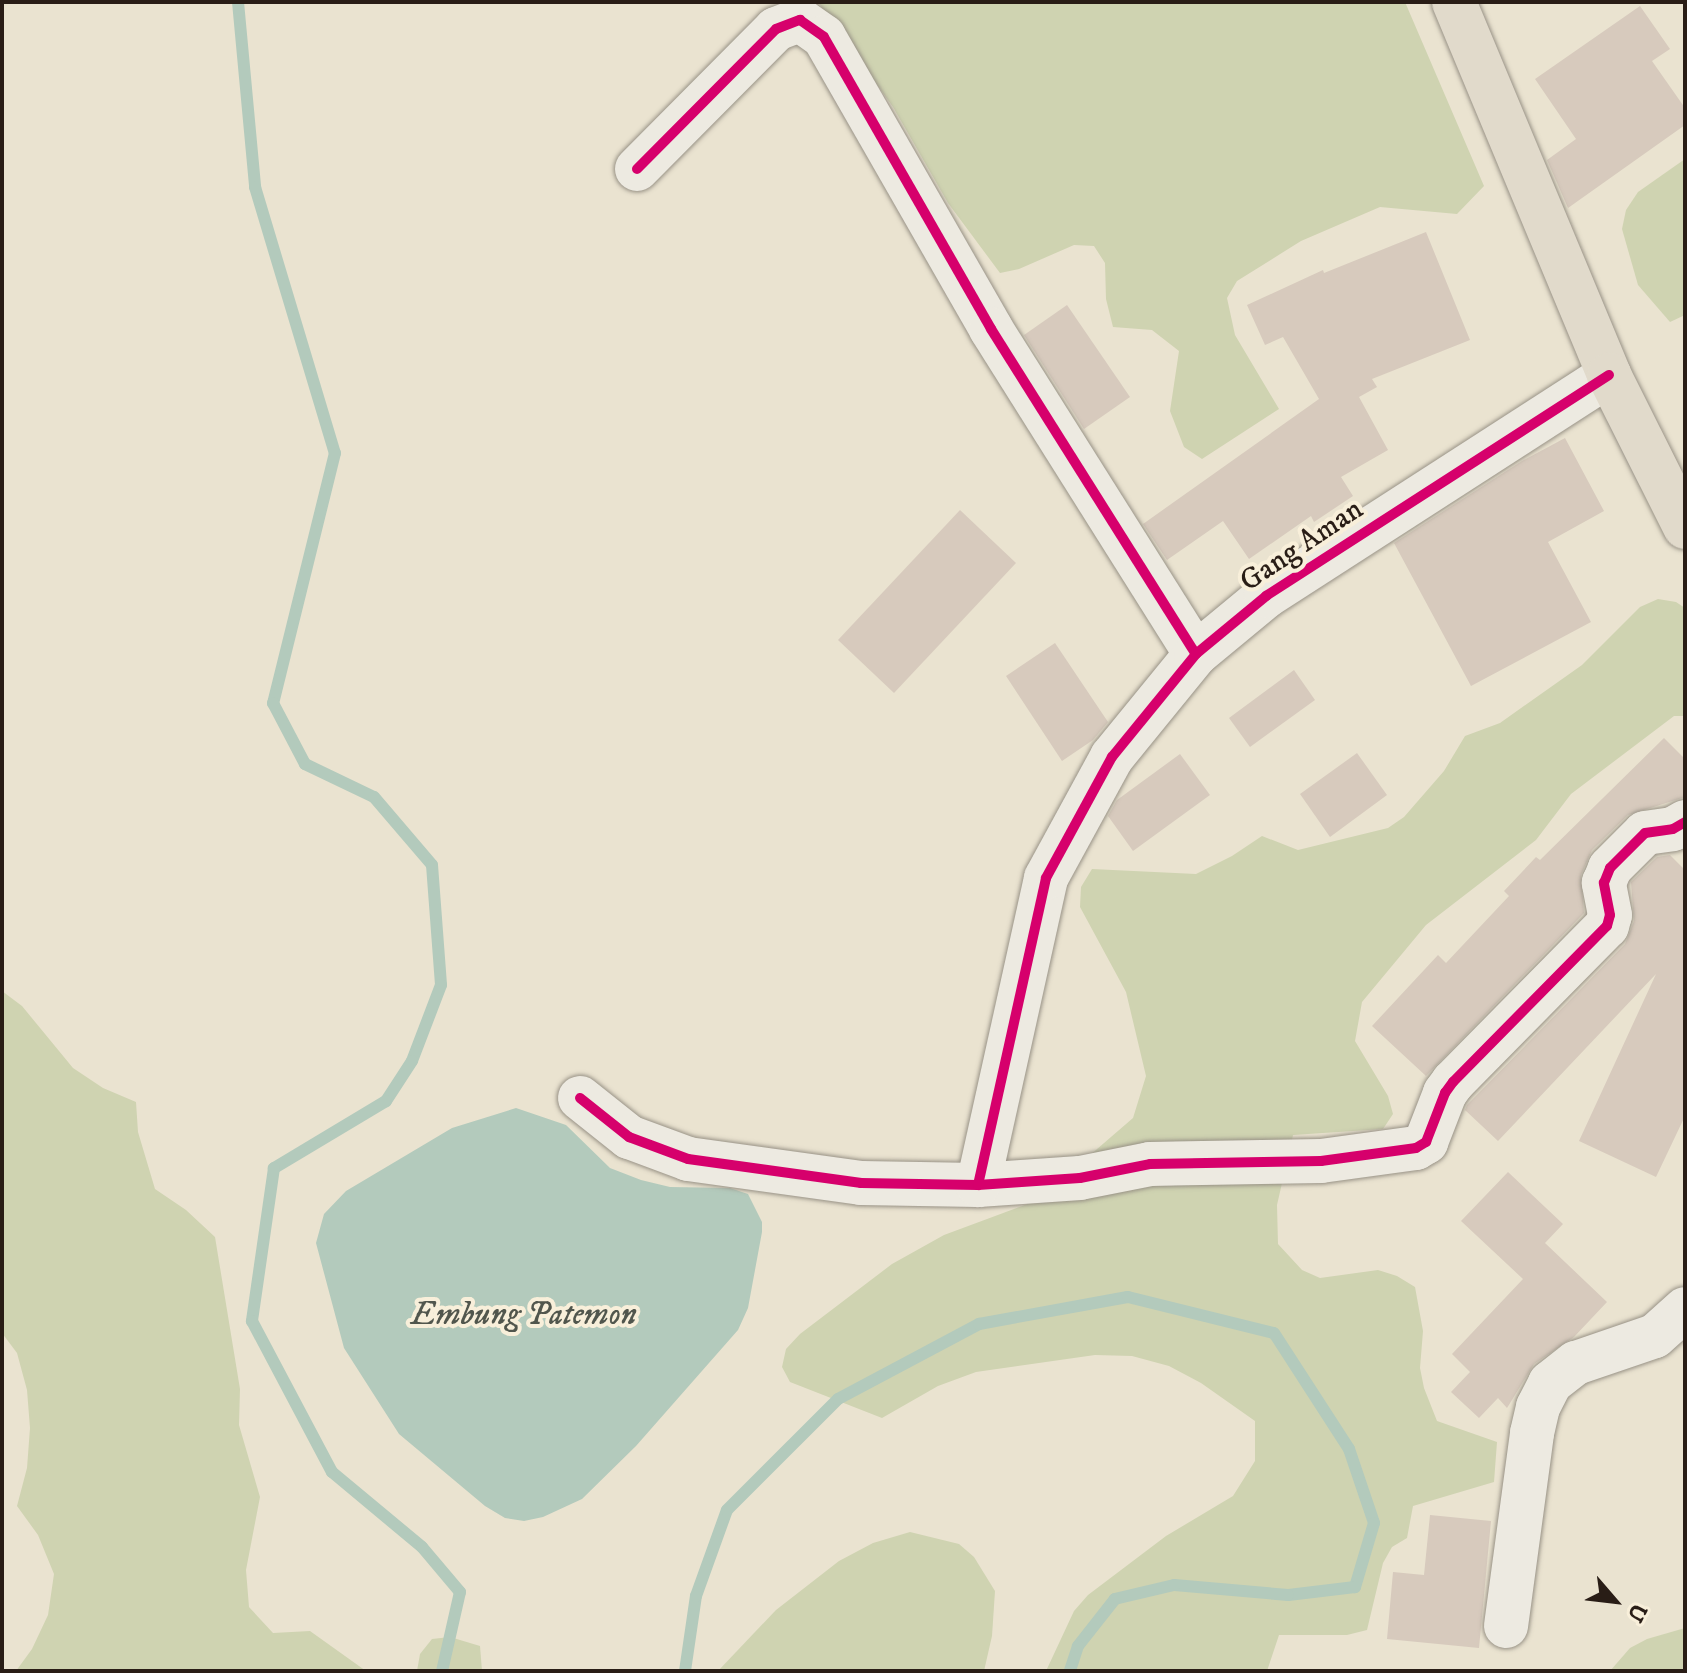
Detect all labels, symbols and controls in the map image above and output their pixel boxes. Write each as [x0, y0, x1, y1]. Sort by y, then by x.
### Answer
street label: Gang Aman [1234, 492, 1370, 600]
water label: Embung Patemon [411, 1296, 637, 1334]
north arrow [1575, 1561, 1655, 1641]
text: U [1621, 1599, 1653, 1626]

